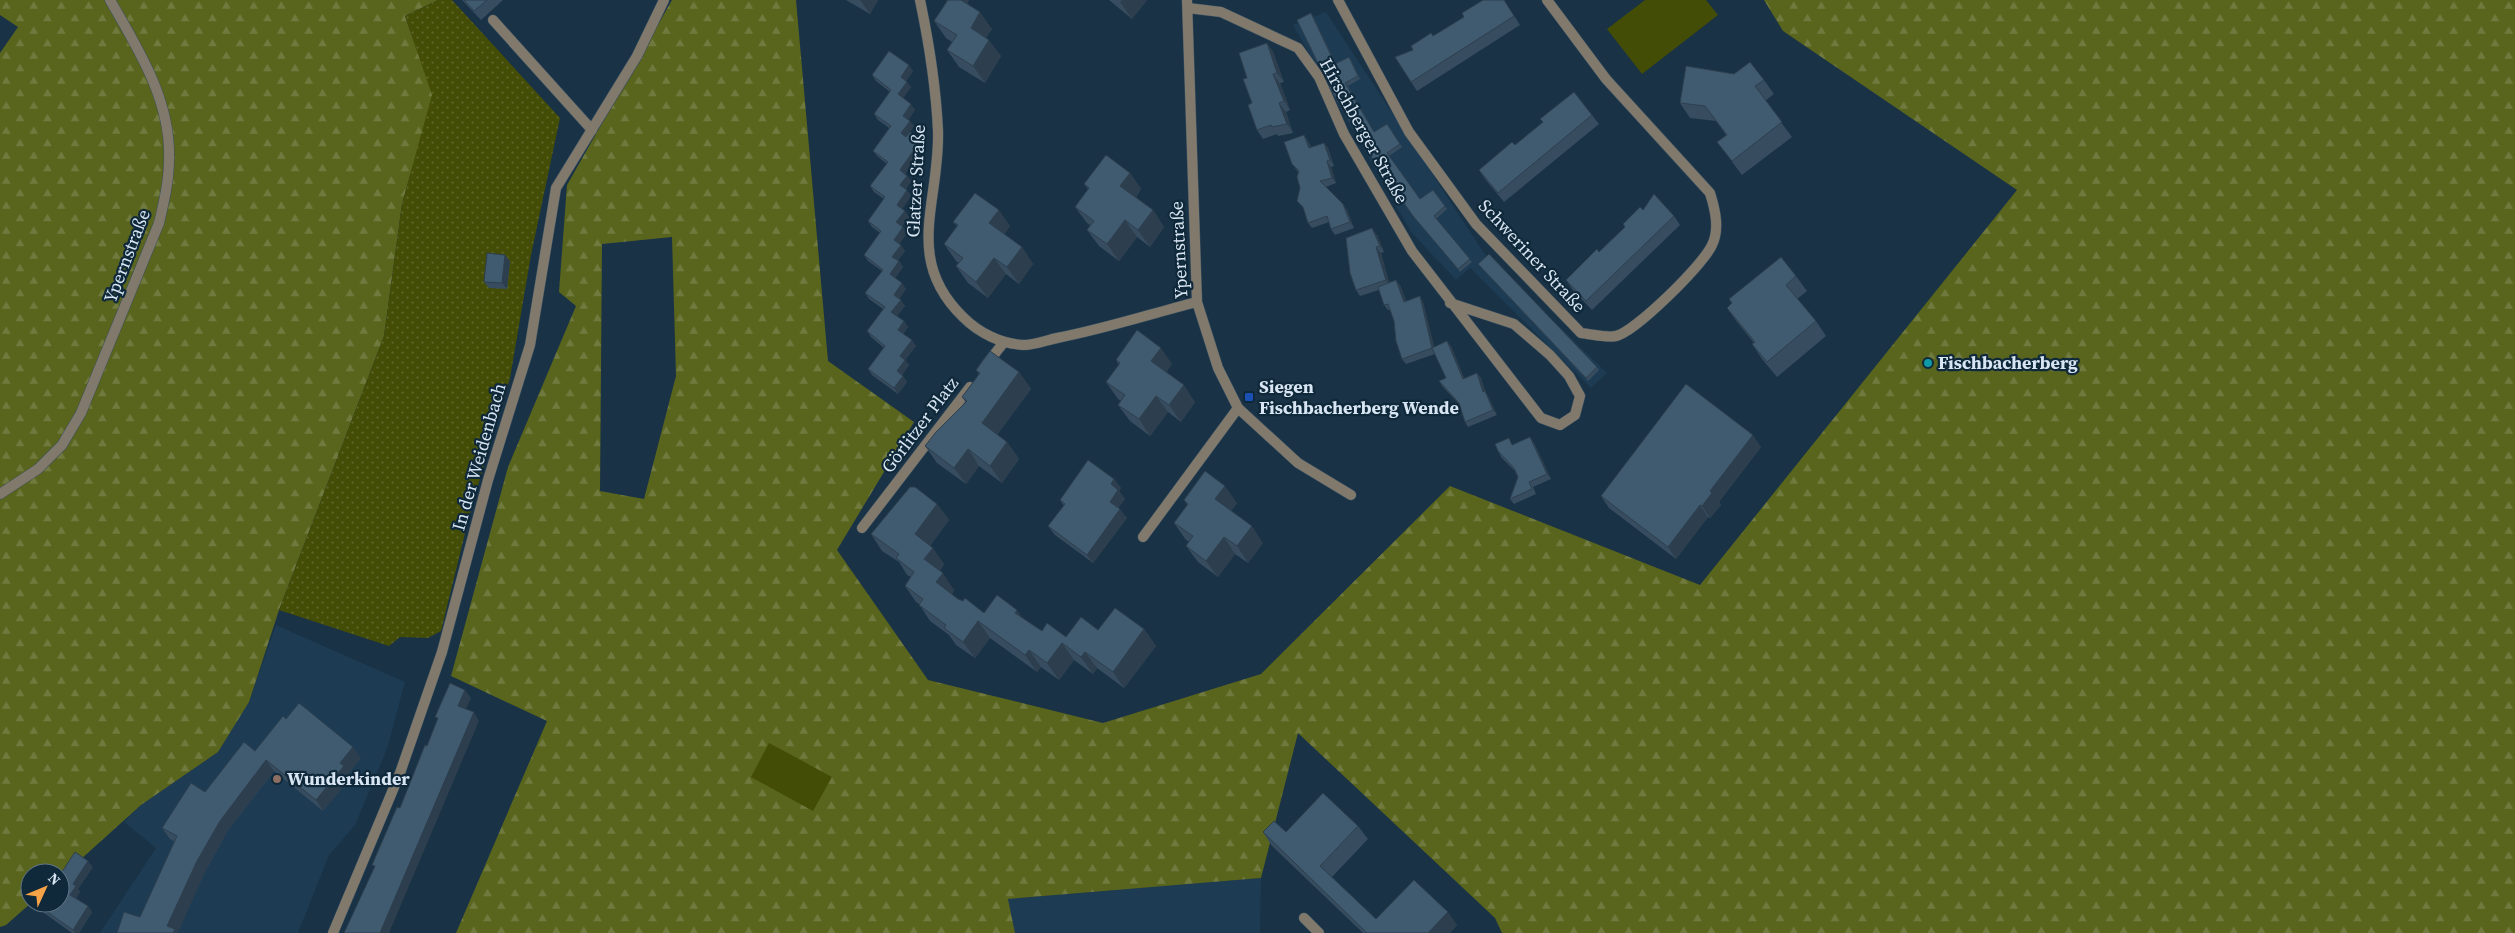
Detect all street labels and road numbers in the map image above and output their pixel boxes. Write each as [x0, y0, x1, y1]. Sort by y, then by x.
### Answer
street label: Hirschberger Straße [1314, 54, 1415, 208]
street label: Glatzer Straße [900, 124, 931, 238]
street label: Schweriner Straße [1473, 193, 1592, 318]
street label: Ypernstraße [1163, 200, 1194, 300]
street label: Ypernstraße [97, 206, 156, 306]
street label: Görlitzer Platz [875, 372, 964, 478]
street label: In der Weidenbach [446, 380, 512, 533]

